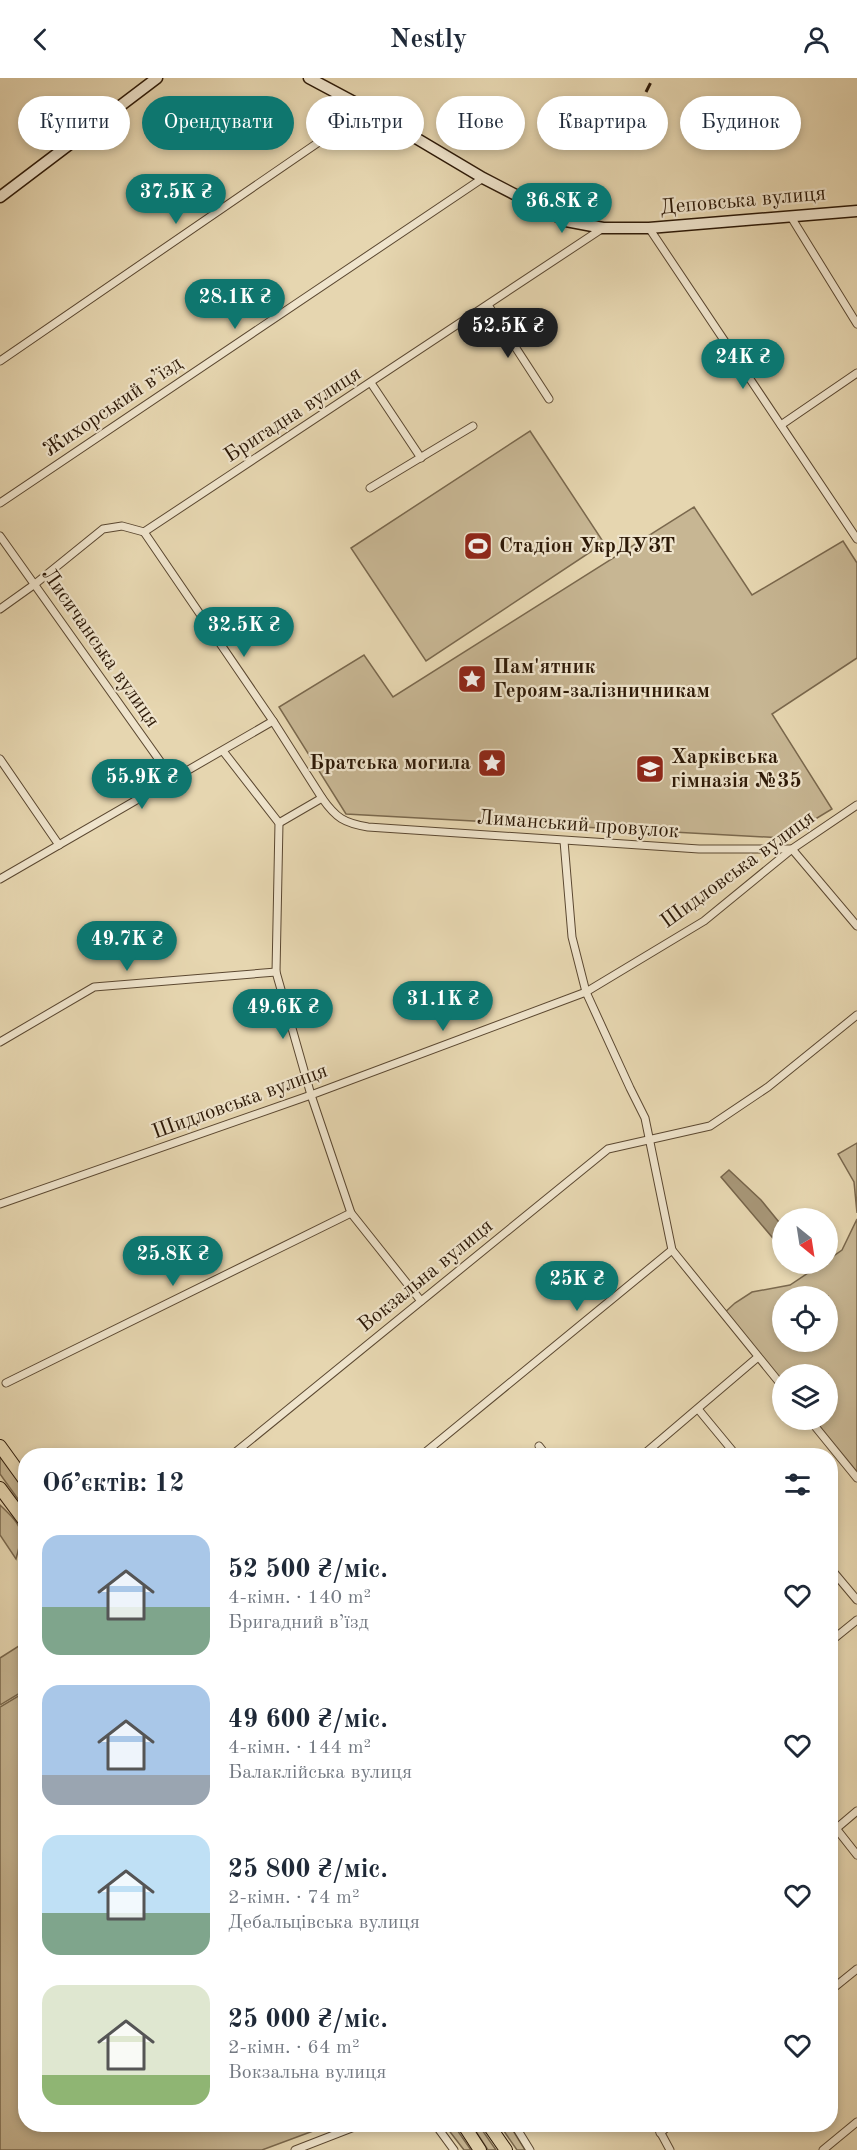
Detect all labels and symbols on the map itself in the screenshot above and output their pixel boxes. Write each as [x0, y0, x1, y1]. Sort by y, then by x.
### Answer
pin: 37.5K ₴ [121, 174, 231, 225]
pin: 36.8K ₴ [507, 183, 617, 234]
street label: Деповська вулиця [659, 183, 827, 219]
pin: 28.1K ₴ [180, 279, 290, 330]
pin: 52.5K ₴ [453, 308, 563, 359]
pin: 24K ₴ [701, 339, 785, 390]
street label: Жихорський в’їзд [40, 353, 187, 461]
street label: Бригадна вулиця [221, 363, 365, 467]
sports icon: Стадіон УкрДУЗТ [462, 530, 494, 562]
place label: Стадіон УкрДУЗТ [499, 536, 675, 557]
street label: Лисичанська вулиця [37, 564, 163, 732]
pin: 32.5K ₴ [189, 607, 299, 658]
place label: Пам'ятник Героям-залізничникам [493, 657, 710, 702]
place icon: Пам'ятник Героям-залізничникам [456, 663, 488, 695]
place icon: Братська могила [476, 747, 508, 779]
place label: Харківська гімназія №35 [671, 747, 802, 792]
place label: Братська могила [309, 753, 471, 774]
school or university icon: Харківська гімназія №35 [634, 753, 666, 785]
pin: 55.9K ₴ [87, 759, 197, 810]
street label: Лиманський провулок [476, 807, 680, 843]
street label: Шидловська вулиця [657, 807, 819, 933]
pin: 49.7K ₴ [72, 921, 182, 972]
pin: 31.1K ₴ [388, 981, 498, 1032]
pin: 49.6K ₴ [228, 989, 338, 1040]
street label: Шидловська вулиця [150, 1061, 330, 1143]
north arrow [772, 1208, 838, 1274]
street label: Вокзальна вулиця [355, 1215, 497, 1336]
pin: 25.8K ₴ [118, 1236, 228, 1287]
pin: 25K ₴ [535, 1261, 619, 1312]

